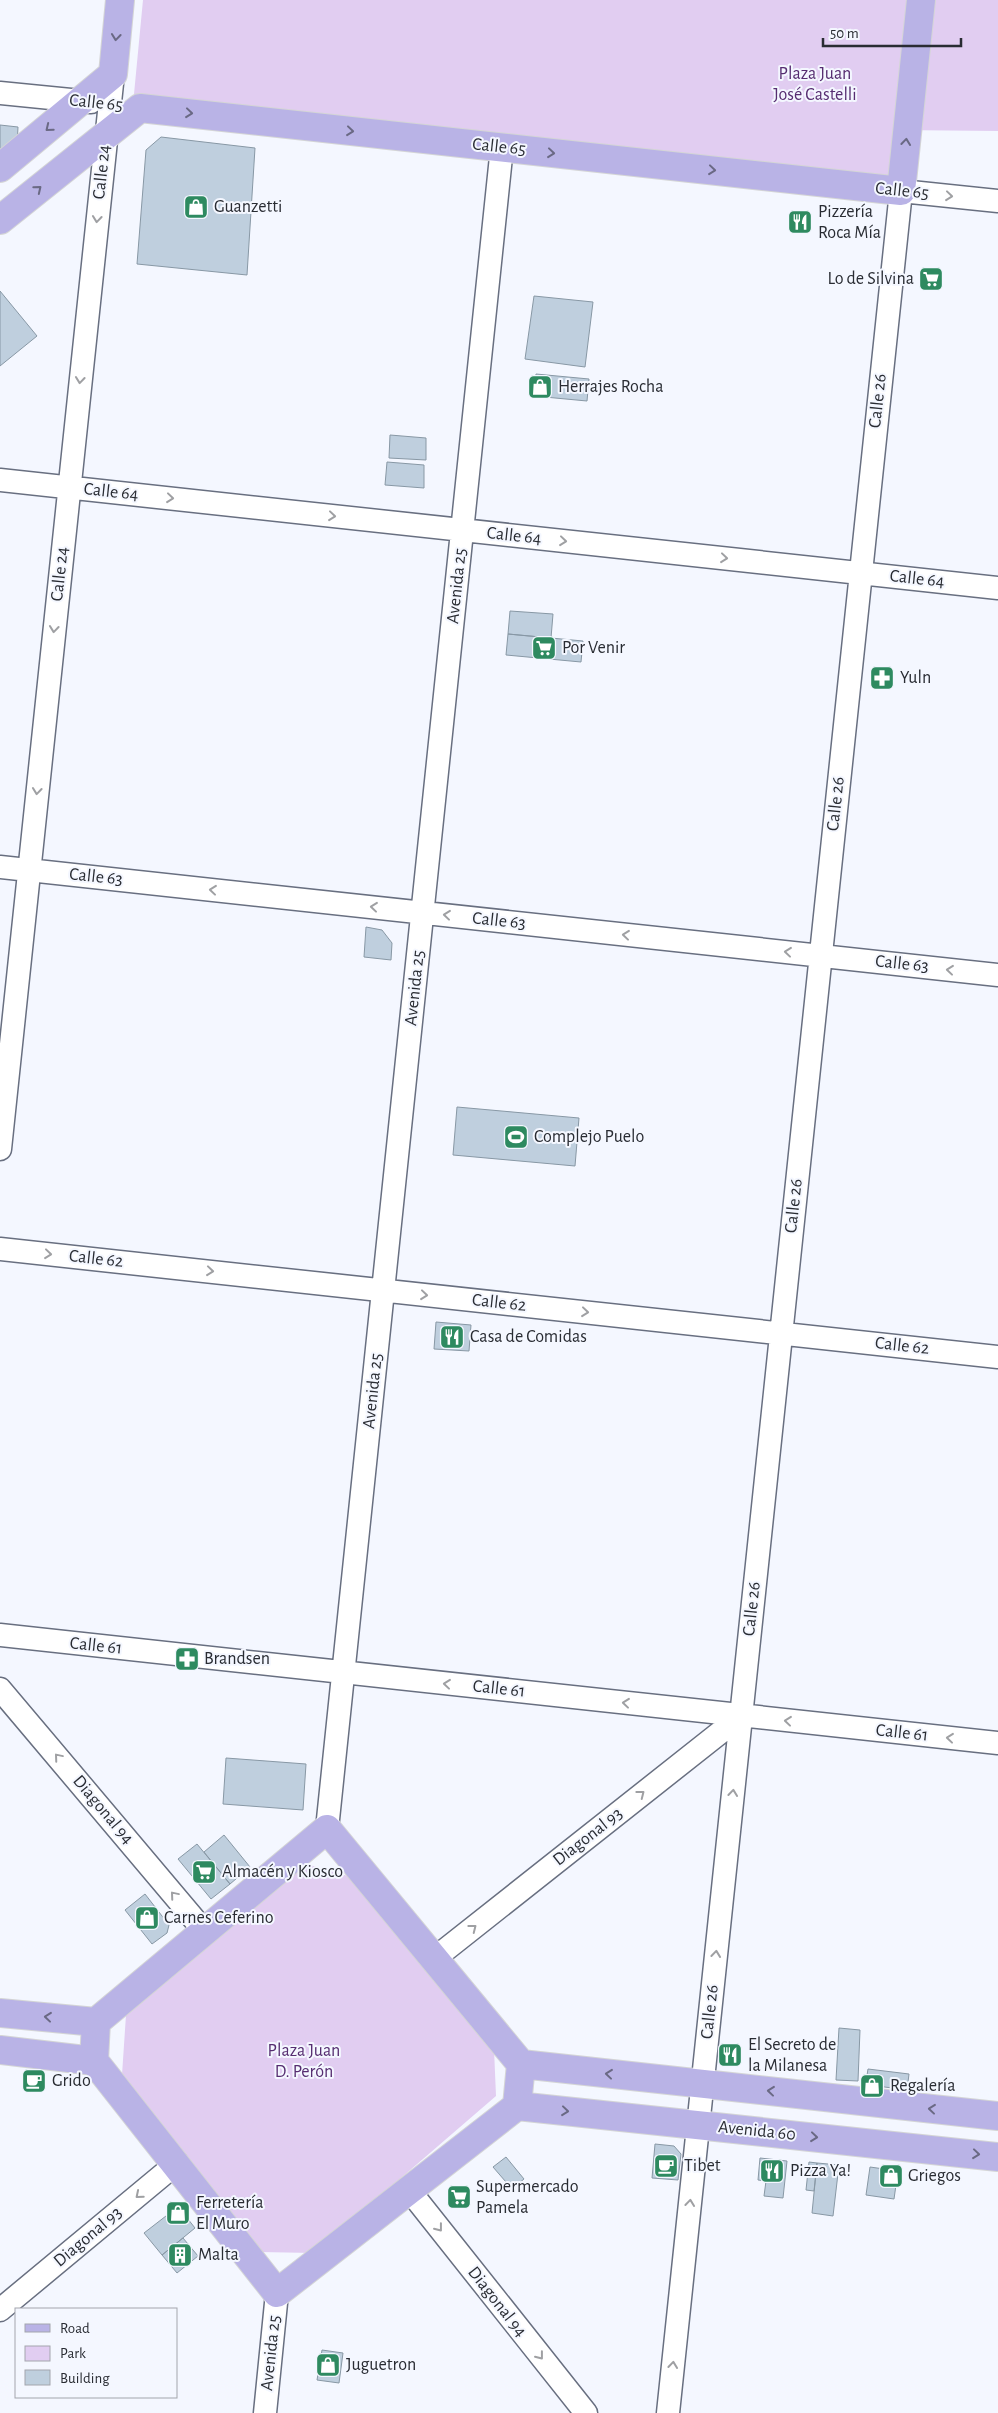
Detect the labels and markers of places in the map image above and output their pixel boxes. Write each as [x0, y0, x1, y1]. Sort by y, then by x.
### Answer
shop icon: Guanzetti [183, 194, 209, 220]
place label: Guanzetti [214, 198, 282, 216]
place label: Pizzería Roca Mía [818, 203, 881, 242]
restaurant icon: Pizzería Roca Mía [787, 209, 813, 235]
supermarket icon: Lo de Silvina [918, 266, 944, 292]
place label: Lo de Silvina [828, 270, 914, 288]
shop icon: Herrajes Rocha [527, 374, 553, 400]
place label: Herrajes Rocha [558, 378, 664, 396]
supermarket icon: Por Venir [531, 635, 557, 661]
place label: Por Venir [562, 639, 625, 657]
pharmacy icon: Yuln [869, 665, 895, 691]
place label: Yuln [900, 669, 931, 687]
sports icon: Complejo Puelo [503, 1124, 529, 1150]
place label: Complejo Puelo [534, 1128, 645, 1146]
restaurant icon: Casa de Comidas [439, 1324, 465, 1350]
place label: Casa de Comidas [470, 1328, 587, 1346]
pharmacy icon: Brandsen [174, 1646, 200, 1672]
place label: Brandsen [204, 1650, 270, 1668]
supermarket icon: Almacén y Kiosco [191, 1859, 217, 1885]
place label: Almacén y Kiosco [222, 1863, 343, 1881]
shop icon: Carnes Ceferino [134, 1905, 160, 1931]
place label: Carnes Ceferino [164, 1909, 274, 1927]
place label: El Secreto de la Milanesa [748, 2036, 836, 2075]
restaurant icon: El Secreto de la Milanesa [717, 2042, 743, 2068]
cafe icon: Grido [21, 2068, 47, 2094]
place label: Grido [52, 2072, 91, 2090]
shop icon: Regalería [859, 2073, 885, 2099]
place label: Regalería [890, 2077, 956, 2095]
cafe icon: Tibet [653, 2153, 679, 2179]
place label: Tibet [684, 2157, 721, 2175]
restaurant icon: Pizza Ya! [759, 2158, 785, 2184]
place label: Pizza Ya! [790, 2162, 851, 2180]
shop icon: Griegos [878, 2163, 904, 2189]
place label: Griegos [908, 2167, 961, 2185]
place label: Supermercado Pamela [476, 2178, 579, 2217]
supermarket icon: Supermercado Pamela [446, 2184, 472, 2210]
place label: Ferretería El Muro [196, 2194, 264, 2233]
shop icon: Ferretería El Muro [165, 2200, 191, 2226]
building icon: Malta [167, 2242, 193, 2268]
place label: Malta [198, 2246, 239, 2264]
shop icon: Juguetron [315, 2352, 341, 2378]
place label: Juguetron [346, 2356, 416, 2374]

